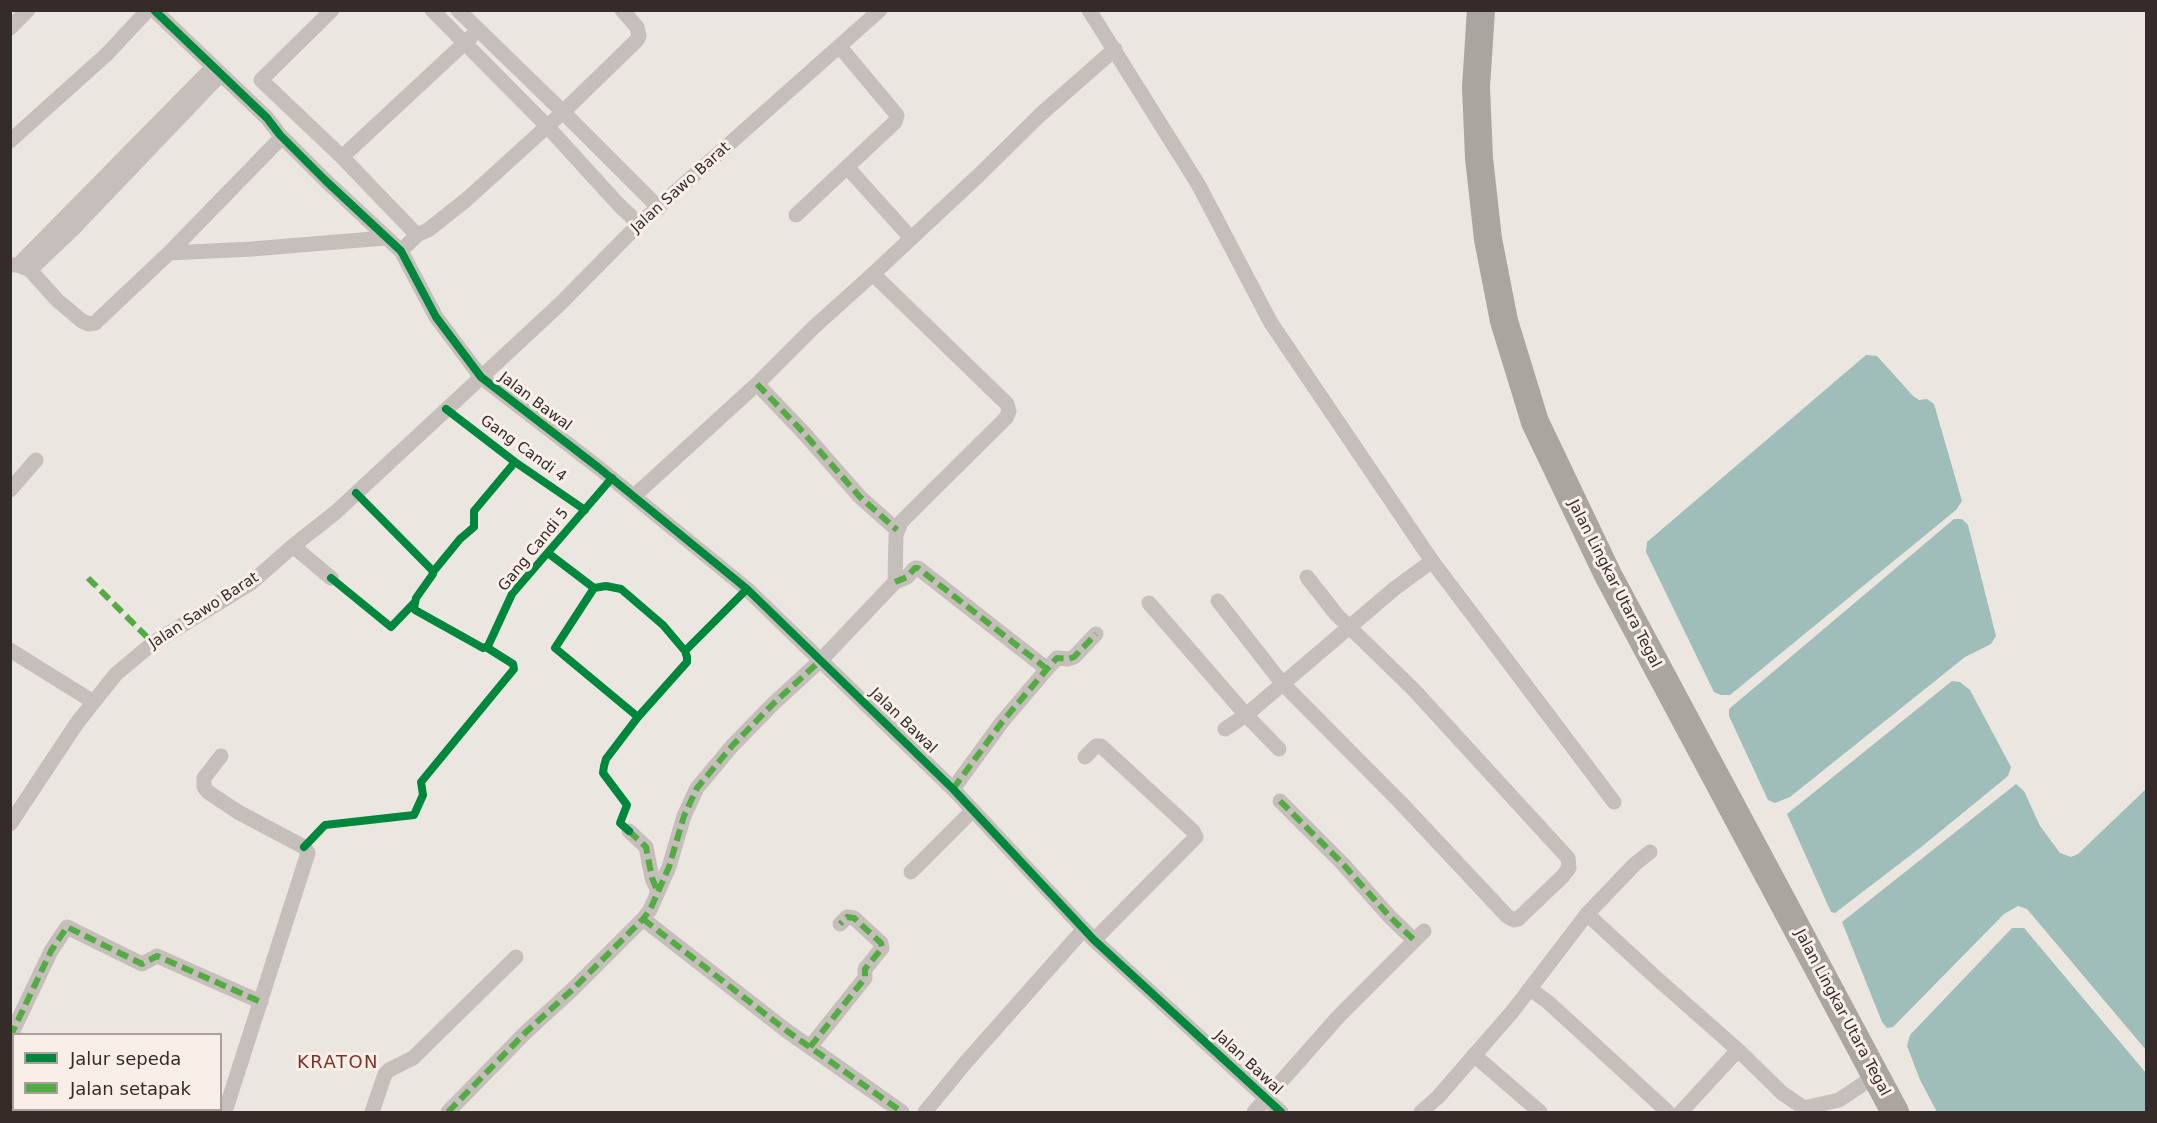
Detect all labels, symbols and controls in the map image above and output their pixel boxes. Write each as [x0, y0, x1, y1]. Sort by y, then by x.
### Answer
street label: Jalan Sawo Barat [628, 139, 734, 237]
street label: Jalan Bawal [495, 369, 575, 435]
street label: Gang Candi 4 [477, 412, 569, 486]
street label: Jalan Lingkar Utara Tegal [1564, 497, 1664, 671]
street label: Gang Candi 5 [495, 505, 573, 595]
street label: Jalan Sawo Barat [146, 569, 262, 653]
street label: Jalan Bawal [866, 685, 940, 757]
street label: Jalan Lingkar Utara Tegal [1790, 927, 1894, 1099]
street label: Jalan Bawal [1210, 1027, 1286, 1099]
legend [12, 1033, 222, 1111]
text: Jalur sepeda [70, 1048, 181, 1069]
district label: KRATON [297, 1052, 379, 1074]
text: Jalan setapak [70, 1078, 191, 1099]

